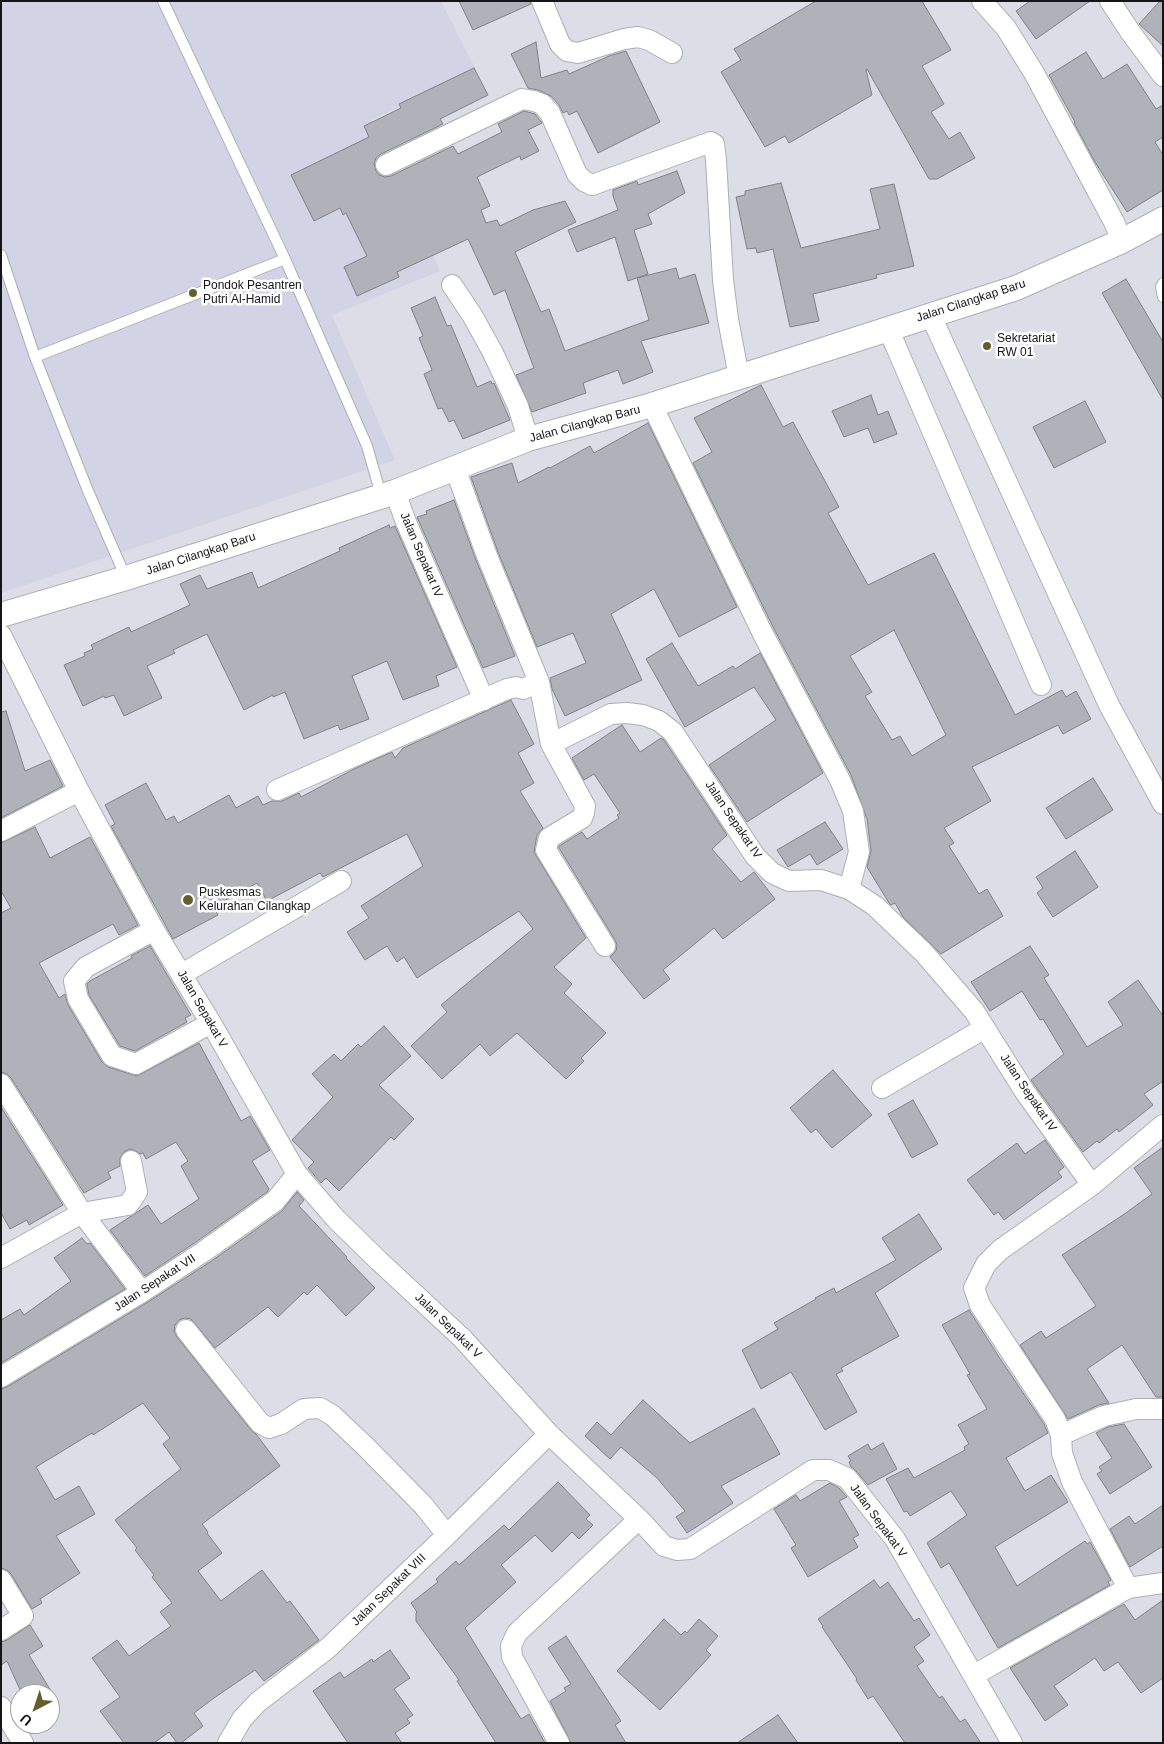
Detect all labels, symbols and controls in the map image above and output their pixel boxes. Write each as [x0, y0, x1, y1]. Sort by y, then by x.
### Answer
street label: Jalan Cilangkap Baru [915, 277, 1027, 325]
place label: Pondok Pesantren Putri Al-Hamid [203, 279, 302, 307]
marker: Pondok Pesantren Putri Al-Hamid [187, 287, 199, 299]
place label: Sekretariat RW 01 [997, 332, 1055, 360]
marker: Sekretariat RW 01 [981, 340, 993, 352]
street label: Jalan Cilangkap Baru [528, 402, 642, 446]
street label: Jalan Sepakat IV [397, 510, 445, 600]
street label: Jalan Cilangkap Baru [145, 530, 257, 578]
street label: Jalan Sepakat IV [702, 778, 764, 862]
place label: Puskesmas Kelurahan Cilangkap [199, 886, 310, 914]
marker: Puskesmas Kelurahan Cilangkap [181, 893, 195, 907]
street label: Jalan Sepakat V [174, 968, 230, 1050]
street label: Jalan Sepakat IV [997, 1051, 1059, 1135]
street label: Jalan Sepakat VII [112, 1251, 198, 1315]
street label: Jalan Sepakat V [412, 1290, 484, 1362]
street label: Jalan Sepakat V [846, 1481, 910, 1561]
street label: Jalan Sepakat VIII [349, 1551, 429, 1629]
north arrow [10, 1684, 60, 1734]
text: U [17, 1710, 35, 1729]

